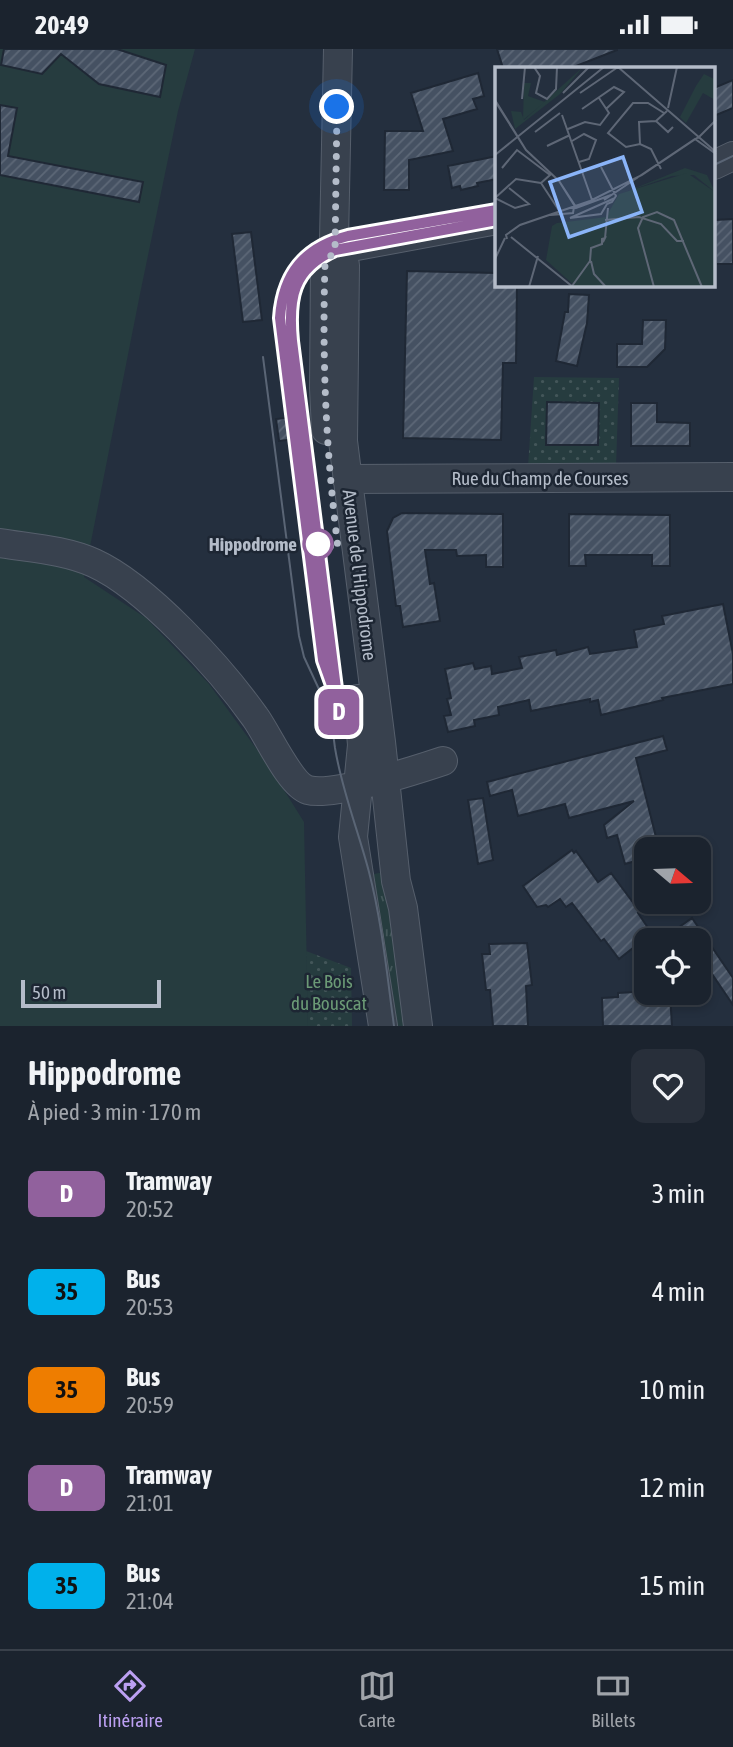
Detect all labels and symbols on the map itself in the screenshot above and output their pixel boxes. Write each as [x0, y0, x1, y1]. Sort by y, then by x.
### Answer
inset map [495, 67, 716, 287]
your location [319, 89, 354, 124]
street label: Rue du Champ de Courses [451, 467, 629, 489]
street label: Avenue de l'Hippodrome [339, 488, 381, 662]
marker: Hippodrome [303, 529, 333, 559]
place label: Hippodrome [209, 533, 297, 555]
line badge: D [316, 689, 362, 735]
north arrow [634, 837, 710, 913]
park label: Le Bois du Bouscat [291, 970, 367, 1014]
scale bar [21, 977, 161, 1009]

